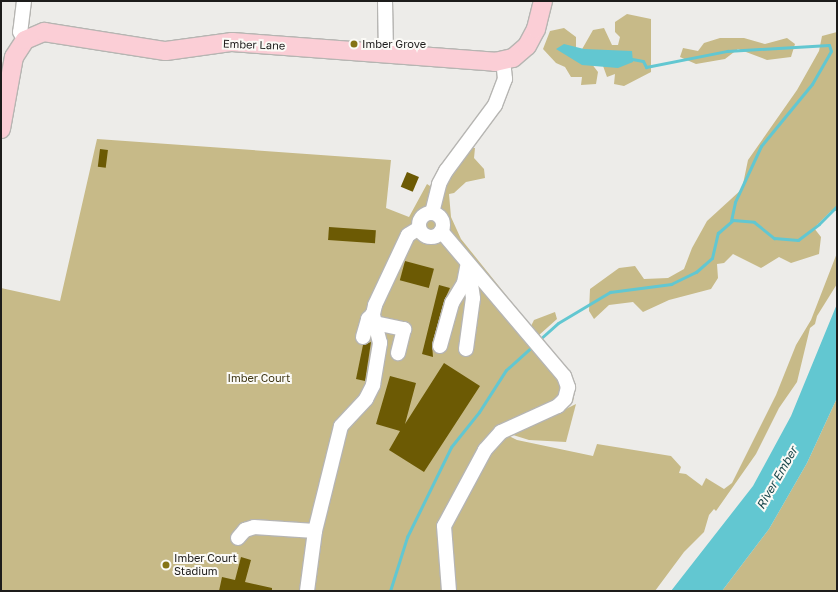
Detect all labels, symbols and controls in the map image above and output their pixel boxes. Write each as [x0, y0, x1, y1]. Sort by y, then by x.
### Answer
street label: Ember Lane [223, 37, 285, 53]
place label: Imber Grove [362, 37, 426, 51]
marker: Imber Grove [349, 39, 359, 49]
park label: Imber Court [227, 371, 291, 385]
water label: River Ember [753, 444, 801, 512]
place label: Imber Court Stadium [174, 552, 237, 578]
marker: Imber Court Stadium [161, 560, 171, 570]

